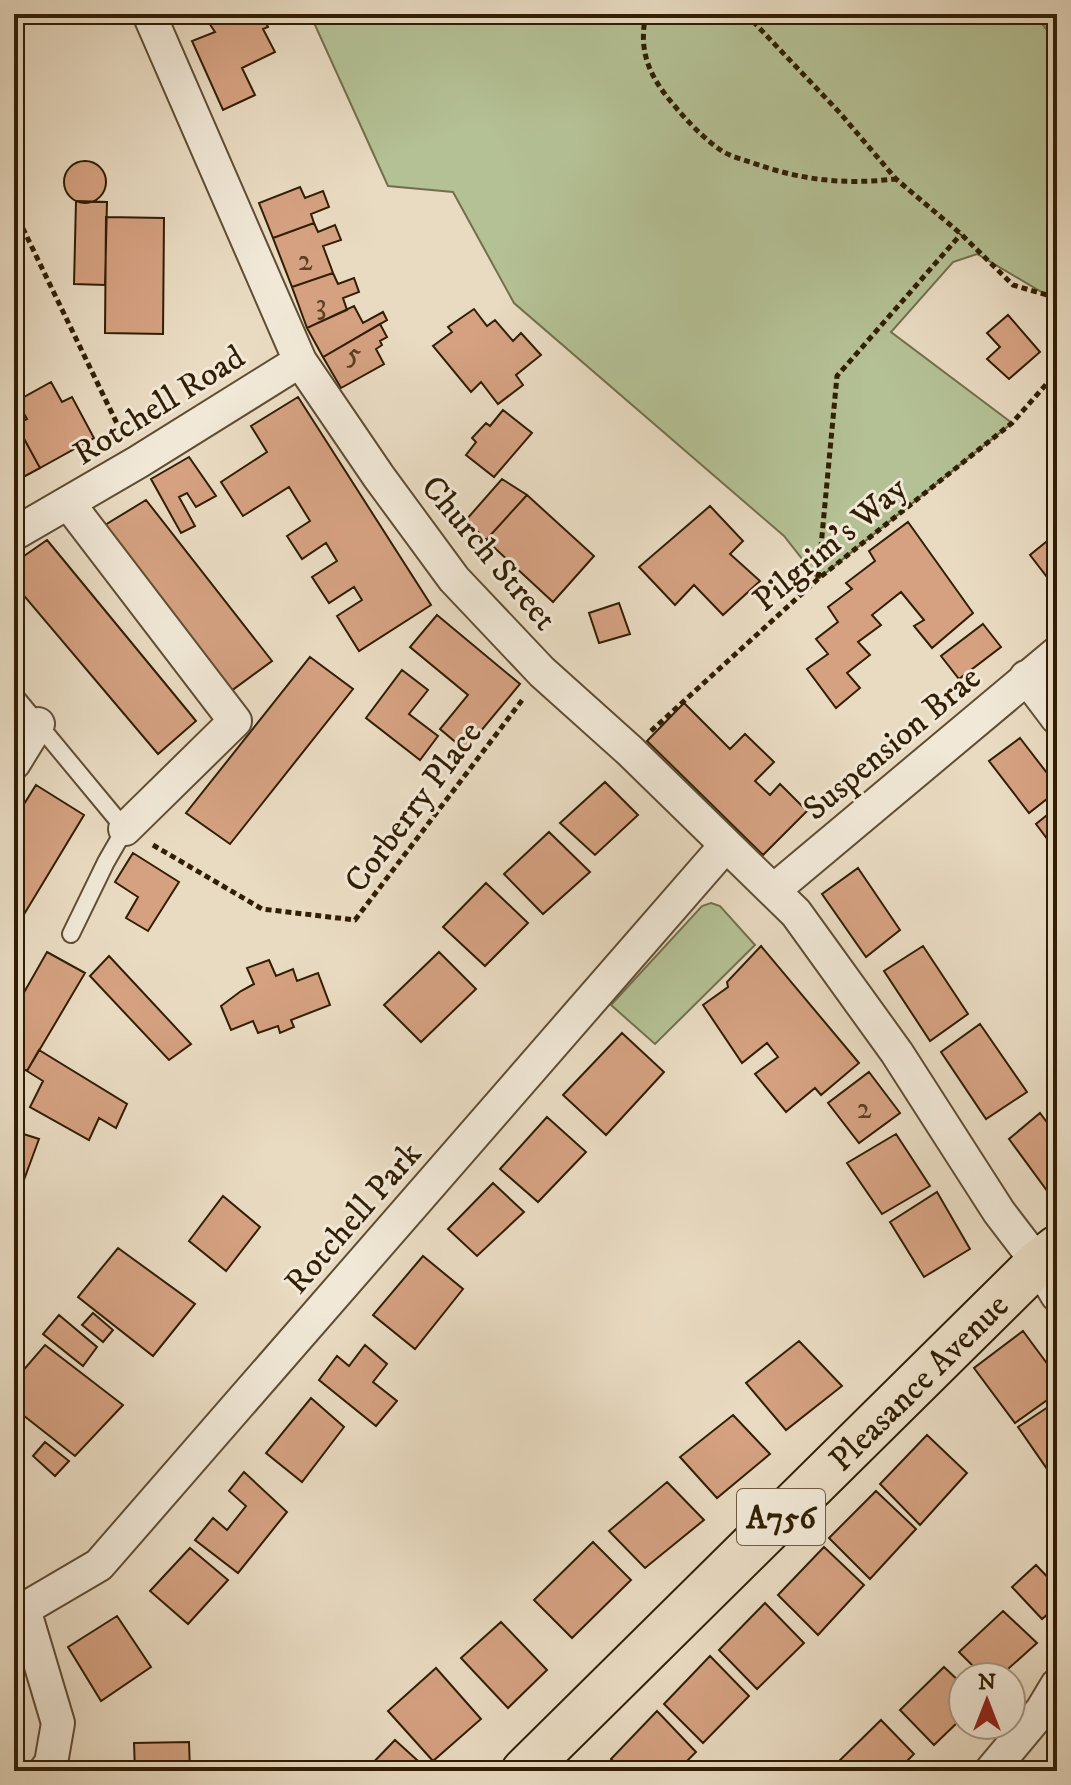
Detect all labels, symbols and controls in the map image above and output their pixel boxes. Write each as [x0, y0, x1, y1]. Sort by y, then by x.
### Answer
house number: 2 [298, 243, 313, 280]
house number: 3 [315, 287, 327, 324]
street label: Rotchell Road [65, 336, 253, 475]
house number: 5 [347, 336, 362, 373]
street label: Church Street [412, 467, 565, 639]
street label: Pilgrim's Way [745, 467, 917, 621]
street label: Suspension Brae [795, 657, 990, 830]
street label: Corberry Place [336, 713, 492, 901]
house number: 2 [857, 1091, 872, 1128]
street label: Rotchell Park [276, 1134, 431, 1303]
street label: Pleasance Avenue [821, 1285, 1018, 1481]
road number: A756 [737, 1489, 825, 1545]
north arrow [947, 1661, 1027, 1741]
text: N [978, 1669, 996, 1696]

